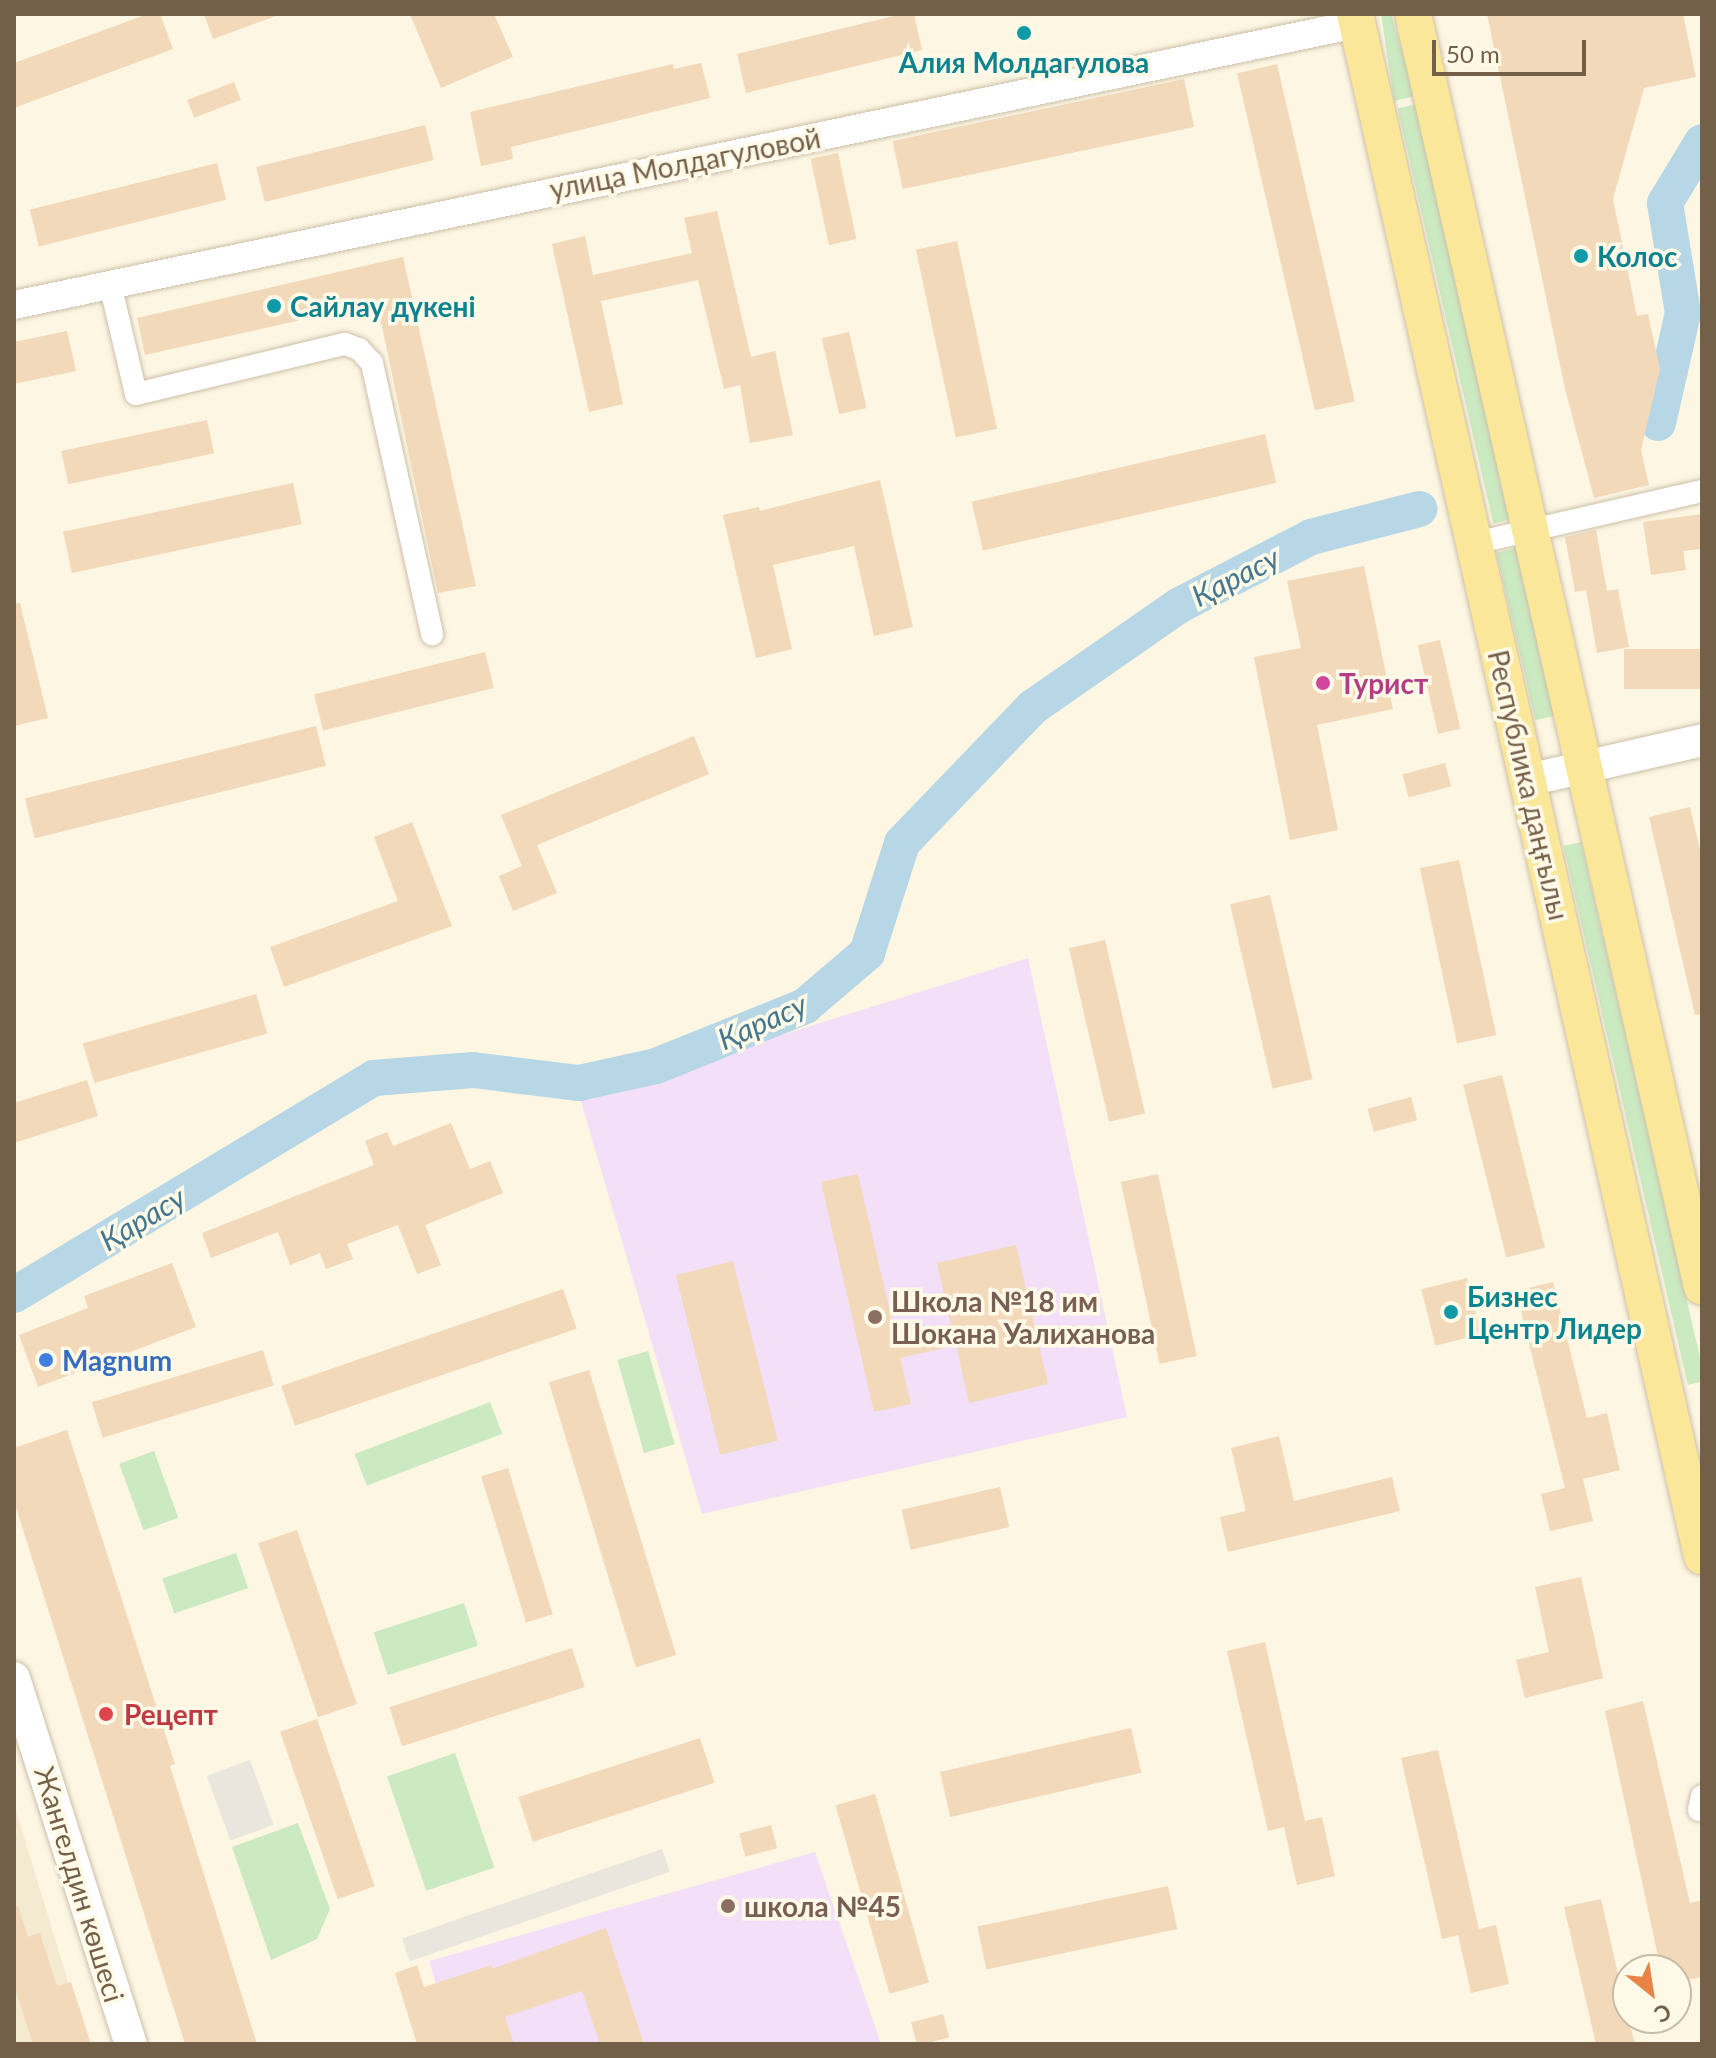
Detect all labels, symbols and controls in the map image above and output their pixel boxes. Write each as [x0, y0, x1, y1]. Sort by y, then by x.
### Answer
marker: Алия Молдагулова [1015, 24, 1033, 42]
scale bar [1436, 24, 1590, 74]
text: 50 m [1446, 39, 1500, 68]
place label: Алия Молдагулова [899, 45, 1149, 79]
street label: улица Молдагуловой [547, 120, 823, 206]
place label: Колос [1597, 239, 1677, 273]
marker: Колос [1572, 247, 1590, 265]
place label: Сайлау дүкені [290, 289, 476, 323]
marker: Сайлау дүкені [265, 297, 283, 315]
water label: Қарасу [1185, 539, 1285, 613]
street label: Республика даңғылы [1482, 647, 1576, 923]
place label: Турист [1339, 666, 1428, 700]
marker: Турист [1314, 674, 1332, 692]
water label: Қарасу [712, 986, 812, 1056]
water label: Қарасу [93, 1178, 191, 1258]
place label: Бизнес Центр Лидер [1467, 1279, 1642, 1345]
place label: Школа №18 им Шокана Уалиханова [891, 1284, 1155, 1350]
marker: Бизнес Центр Лидер [1442, 1303, 1460, 1321]
marker: Школа №18 им Шокана Уалиханова [866, 1308, 884, 1326]
place label: Magnum [62, 1343, 172, 1377]
marker: Magnum [37, 1351, 55, 1369]
place label: Рецепт [124, 1697, 218, 1731]
marker: Рецепт [95, 1703, 117, 1725]
street label: Жангелдин көшесі [28, 1762, 132, 2006]
place label: школа №45 [744, 1889, 901, 1923]
marker: школа №45 [719, 1897, 737, 1915]
north arrow [1612, 1954, 1692, 2034]
text: С [1650, 1998, 1676, 2029]

